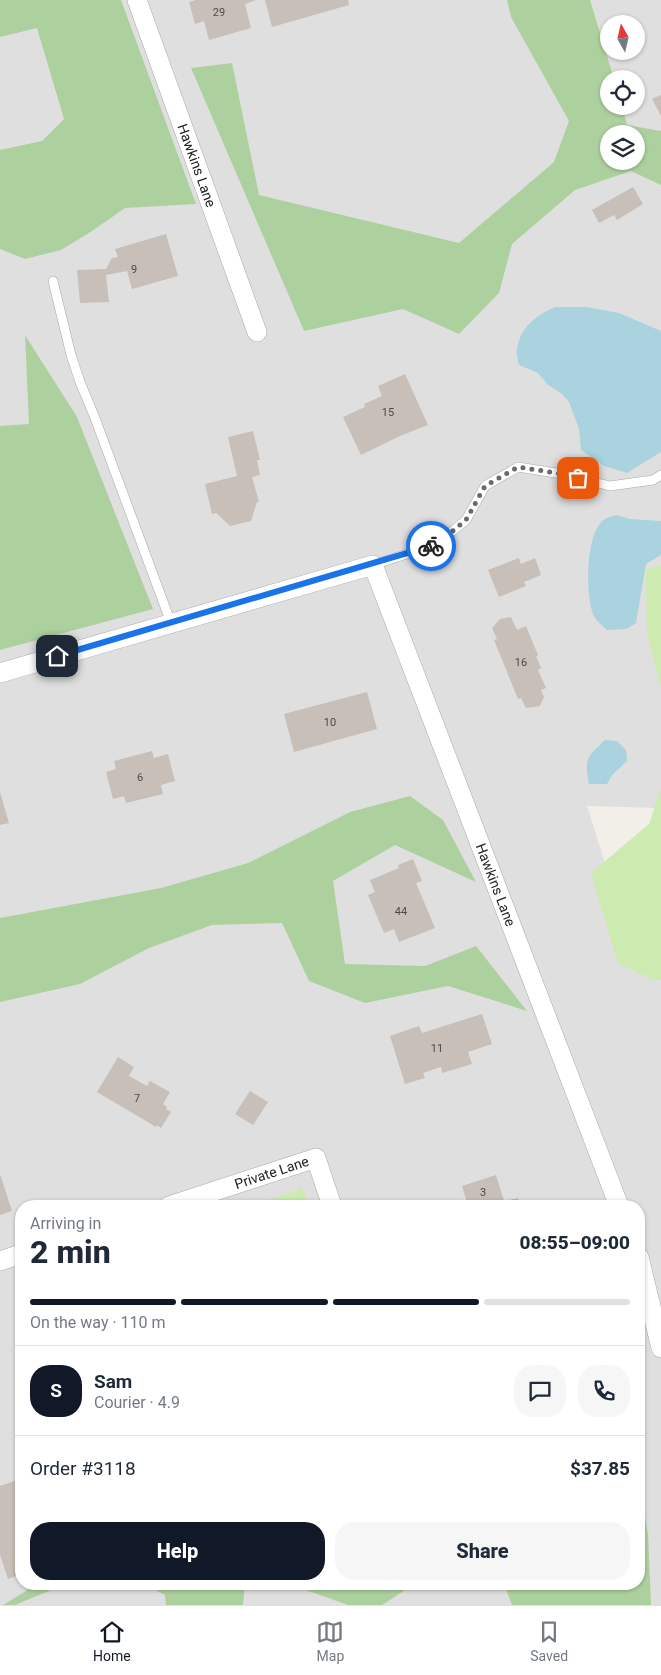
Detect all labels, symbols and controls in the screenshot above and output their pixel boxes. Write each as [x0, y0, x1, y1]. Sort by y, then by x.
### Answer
house number: 29 [213, 6, 225, 19]
north arrow [600, 15, 645, 60]
map controls [600, 15, 645, 170]
button: locate [600, 70, 645, 115]
street label: Hawkins Lane [174, 122, 219, 209]
button: layers [600, 125, 645, 170]
house number: 9 [131, 263, 137, 276]
house number: 15 [382, 406, 394, 419]
pin [557, 457, 599, 499]
icon: bag [564, 464, 592, 492]
courier [406, 521, 456, 571]
icon: bike [417, 532, 445, 560]
pin [36, 635, 78, 677]
icon: home [43, 642, 71, 670]
house number: 16 [515, 656, 527, 669]
house number: 10 [324, 716, 336, 729]
house number: 6 [137, 771, 143, 784]
street label: Hawkins Lane [473, 841, 519, 929]
house number: 44 [395, 905, 407, 918]
house number: 11 [431, 1042, 443, 1055]
house number: 7 [134, 1092, 140, 1105]
street label: Private Lane [233, 1153, 311, 1192]
house number: 3 [480, 1186, 486, 1199]
text: Arriving in [30, 1214, 101, 1233]
text: 08:55–09:00 [519, 1231, 630, 1254]
text: 2 min [30, 1233, 111, 1271]
text: On the way · 110 m [30, 1313, 166, 1332]
button: chat [514, 1365, 566, 1417]
button: phone [578, 1365, 630, 1417]
text: Sam [94, 1370, 132, 1393]
text: S [50, 1379, 62, 1402]
text: Courier · 4.9 [94, 1393, 180, 1412]
text: Order #3118 [30, 1457, 136, 1480]
text: $37.85 [570, 1457, 630, 1480]
button: Help [30, 1522, 325, 1580]
button: Share [335, 1522, 630, 1580]
tab: Home [93, 1618, 131, 1664]
tab: Map [316, 1618, 344, 1664]
tab: Saved [530, 1618, 568, 1664]

